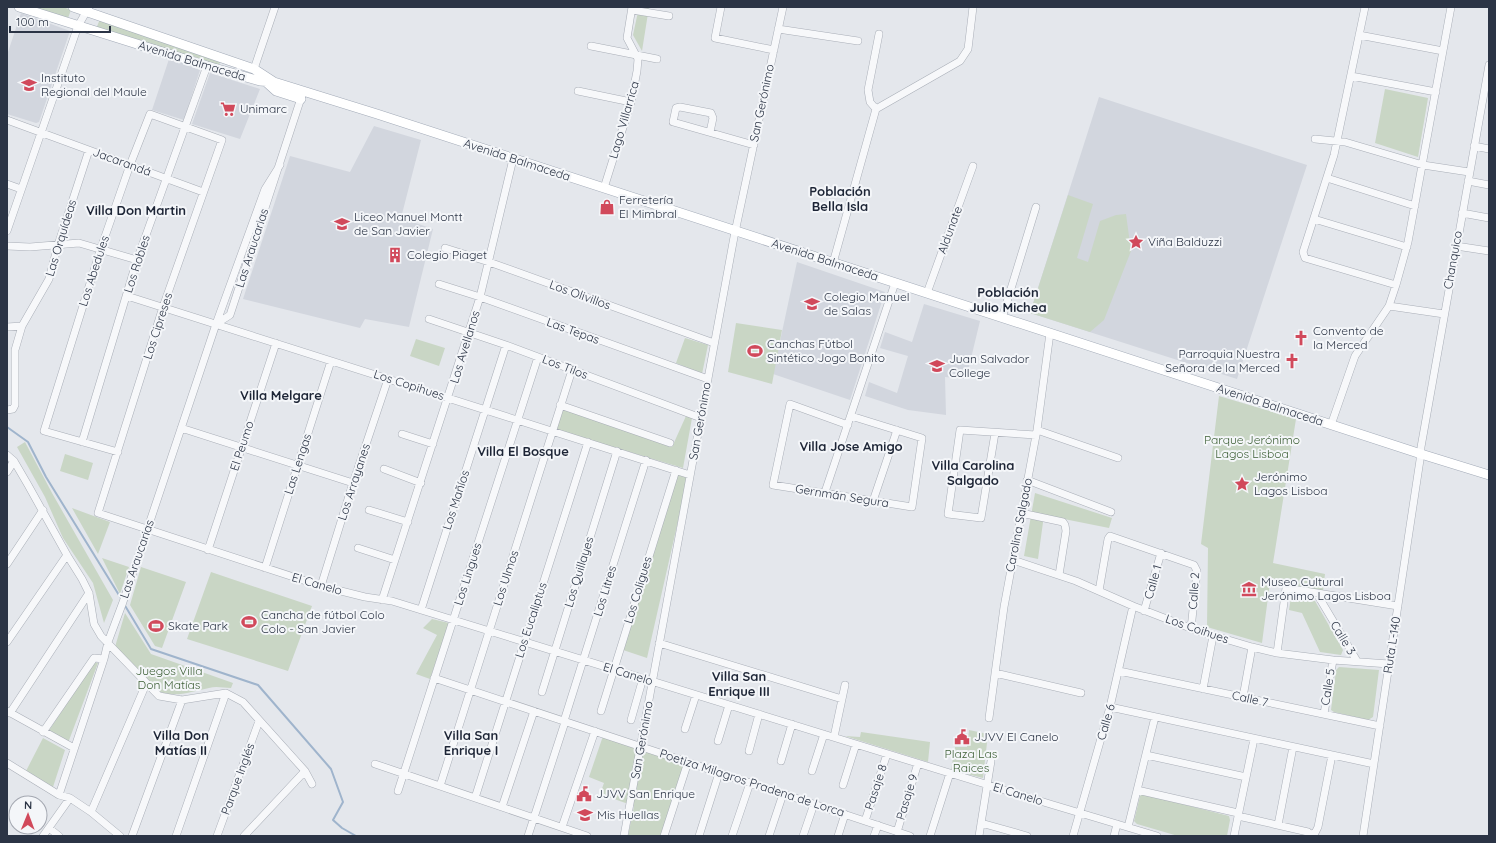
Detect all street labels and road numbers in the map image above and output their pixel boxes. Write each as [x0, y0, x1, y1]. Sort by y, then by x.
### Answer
street label: Avenida Balmaceda [137, 37, 248, 84]
street label: San Gerónimo [746, 63, 777, 143]
street label: Lago Villarrica [605, 79, 642, 160]
street label: Avenida Balmaceda [462, 135, 572, 184]
street label: Jacarandá [91, 144, 153, 179]
street label: Las Orquídeas [42, 197, 79, 278]
street label: Aldunate [934, 204, 965, 256]
street label: Las Araucarias [232, 206, 271, 289]
street label: Chanquico [1440, 230, 1465, 290]
street label: Los Abedules [75, 233, 112, 308]
street label: Los Robles [120, 233, 153, 295]
street label: Avenida Balmaceda [770, 235, 880, 284]
street label: Los Olivillos [547, 276, 613, 313]
street label: Los Cipreses [140, 290, 175, 361]
street label: Los Avellanos [446, 308, 483, 385]
street label: Las Tepas [545, 314, 602, 347]
street label: Los Tilos [540, 351, 591, 382]
street label: Los Copihues [372, 366, 447, 403]
street label: Avenida Balmaceda [1215, 380, 1325, 429]
street label: San Gerónimo [685, 381, 714, 461]
street label: El Peumo [226, 419, 257, 473]
street label: Las Lengas [281, 431, 315, 496]
street label: Los Arrayanes [334, 441, 373, 522]
street label: Los Mañíos [439, 468, 472, 532]
street label: Carolina Salgado [1002, 477, 1035, 573]
street label: Gernmán Segura [794, 481, 890, 510]
street label: Las Araucarias [116, 517, 157, 600]
street label: Los Quillayes [561, 534, 596, 609]
street label: Los Lingues [450, 540, 485, 607]
street label: Los Ulmos [489, 548, 522, 608]
street label: Los Coligues [620, 554, 655, 625]
street label: Los Litres [590, 563, 619, 618]
street label: Calle 1 [1140, 563, 1165, 601]
street label: El Canelo [290, 569, 344, 598]
street label: Calle 2 [1185, 572, 1202, 610]
street label: Los Eucaliptus [511, 580, 550, 660]
street label: Los Coihues [1163, 611, 1231, 647]
street label: Ruta L-140 [1380, 615, 1403, 675]
street label: Calle 3 [1328, 618, 1359, 657]
street label: El Canelo [601, 659, 655, 688]
street label: Calle 5 [1317, 667, 1338, 706]
street label: Calle 7 [1231, 687, 1270, 710]
street label: San Gerónimo [627, 700, 656, 780]
street label: Calle 6 [1093, 701, 1118, 742]
street label: Parque Inglés [218, 741, 258, 817]
street label: Poetiza Milagros Pradena de Lorca [658, 745, 847, 820]
street label: Pasaje 8 [861, 762, 890, 812]
street label: Pasaje 9 [892, 772, 921, 822]
street label: El Canelo [991, 779, 1045, 808]

